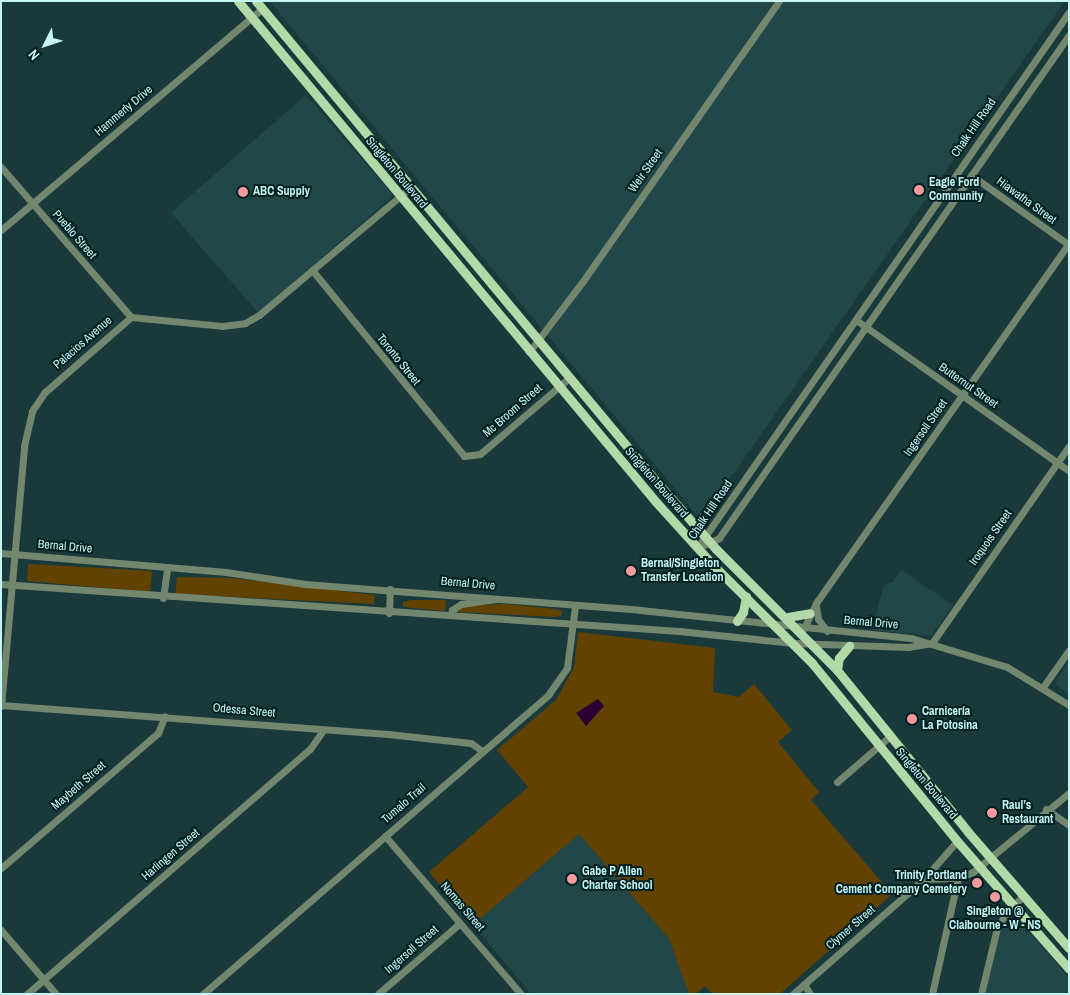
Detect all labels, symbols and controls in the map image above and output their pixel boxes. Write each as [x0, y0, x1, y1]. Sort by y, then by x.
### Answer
north arrow [20, 20, 70, 70]
text: N [24, 46, 43, 64]
street label: Hammerly Drive [92, 83, 156, 139]
street label: Chalk Hill Road [948, 96, 1000, 160]
street label: Singleton Boulevard [362, 134, 430, 212]
street label: Weir Street [626, 147, 666, 195]
street label: Hiawatha Street [993, 174, 1059, 228]
place label: Eagle Ford Community [929, 176, 983, 204]
marker: Eagle Ford Community [913, 184, 925, 196]
place label: ABC Supply [253, 185, 310, 199]
marker: ABC Supply [237, 186, 249, 198]
street label: Pueblo Street [49, 208, 99, 262]
street label: Palacios Avenue [50, 313, 116, 373]
street label: Toronto Street [373, 331, 423, 389]
street label: Butternut Street [936, 360, 1000, 412]
street label: Mc Broom Street [480, 381, 546, 441]
street label: Ingersoll Street [901, 397, 951, 459]
street label: Singleton Boulevard [621, 445, 691, 521]
street label: Chalk Hill Road [686, 478, 736, 542]
street label: Iroquois Street [967, 507, 1015, 569]
street label: Bernal Drive [37, 537, 93, 557]
place label: Bernal/Singleton Transfer Location [641, 557, 724, 585]
marker: Bernal/Singleton Transfer Location [625, 565, 637, 577]
street label: Bernal Drive [440, 574, 496, 594]
street label: Bernal Drive [843, 613, 899, 633]
street label: Odessa Street [212, 701, 276, 721]
place label: Carnicería La Potosina [922, 705, 978, 733]
marker: Carnicería La Potosina [906, 713, 918, 725]
street label: Singleton Boulevard [892, 745, 960, 823]
street label: Maybeth Street [49, 759, 109, 813]
street label: Tumalo Trail [379, 781, 429, 827]
place label: Raul’s Restaurant [1002, 799, 1053, 827]
marker: Raul’s Restaurant [986, 807, 998, 819]
street label: Harlingen Street [139, 826, 203, 884]
place label: Gabe P Allen Charter School [582, 865, 653, 893]
place label: Trinity Portland Cement Company Cemetery [836, 869, 967, 897]
marker: Gabe P Allen Charter School [566, 873, 578, 885]
marker: Trinity Portland Cement Company Cemetery [971, 877, 983, 889]
street label: Nomas Street [437, 880, 487, 934]
marker: Singleton @ Claibourne - W - NS [989, 891, 1001, 903]
street label: Clymer Street [824, 903, 878, 953]
place label: Singleton @ Claibourne - W - NS [949, 905, 1041, 933]
street label: Ingersoll Street [382, 923, 442, 977]

